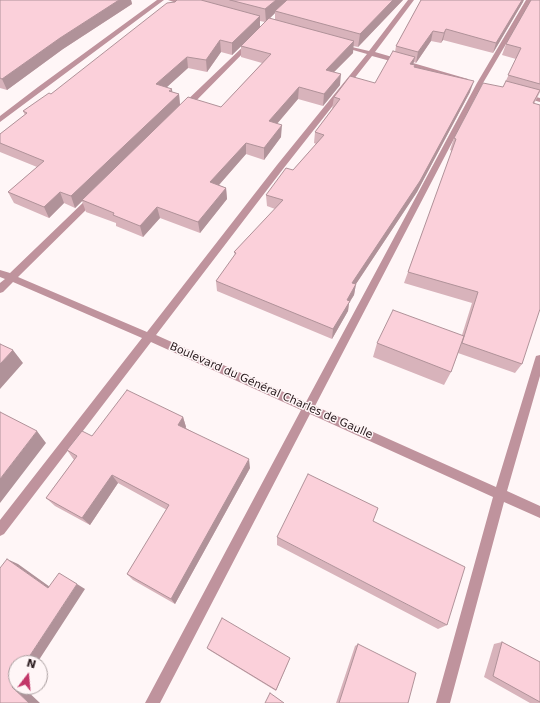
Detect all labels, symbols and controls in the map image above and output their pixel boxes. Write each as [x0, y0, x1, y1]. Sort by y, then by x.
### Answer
street label: Boulevard du Général Charles de Gaulle [167, 340, 375, 442]
north arrow [8, 655, 48, 695]
text: N [25, 656, 37, 671]

